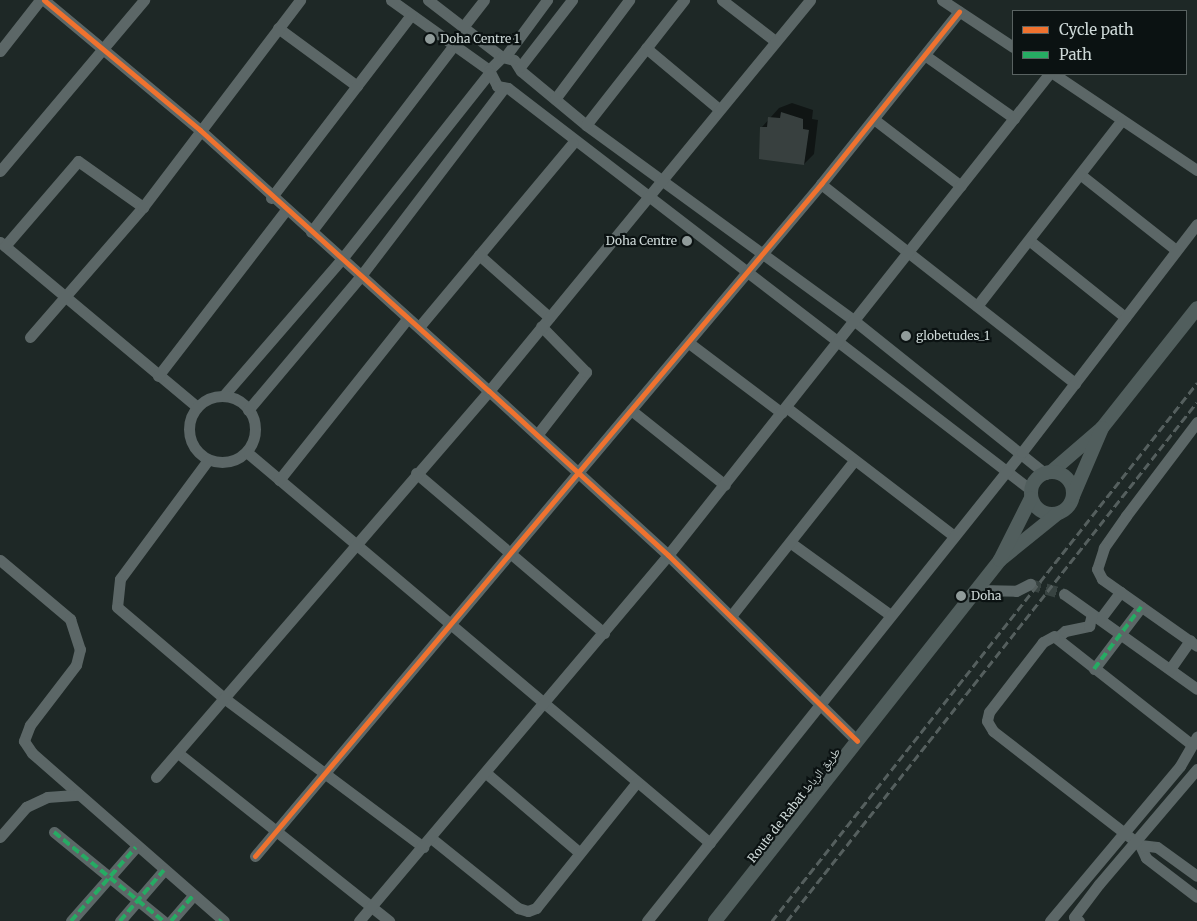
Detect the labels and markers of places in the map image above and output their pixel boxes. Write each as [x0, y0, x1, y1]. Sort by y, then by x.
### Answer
place label: Doha Centre 1 [440, 32, 519, 46]
marker: Doha Centre 1 [424, 33, 436, 45]
place label: Doha Centre [606, 234, 677, 248]
marker: Doha Centre [681, 235, 693, 247]
place label: globetudes_1 [916, 329, 990, 343]
marker: globetudes_1 [900, 330, 912, 342]
place label: Doha [971, 589, 1001, 603]
marker: Doha [955, 590, 967, 602]

